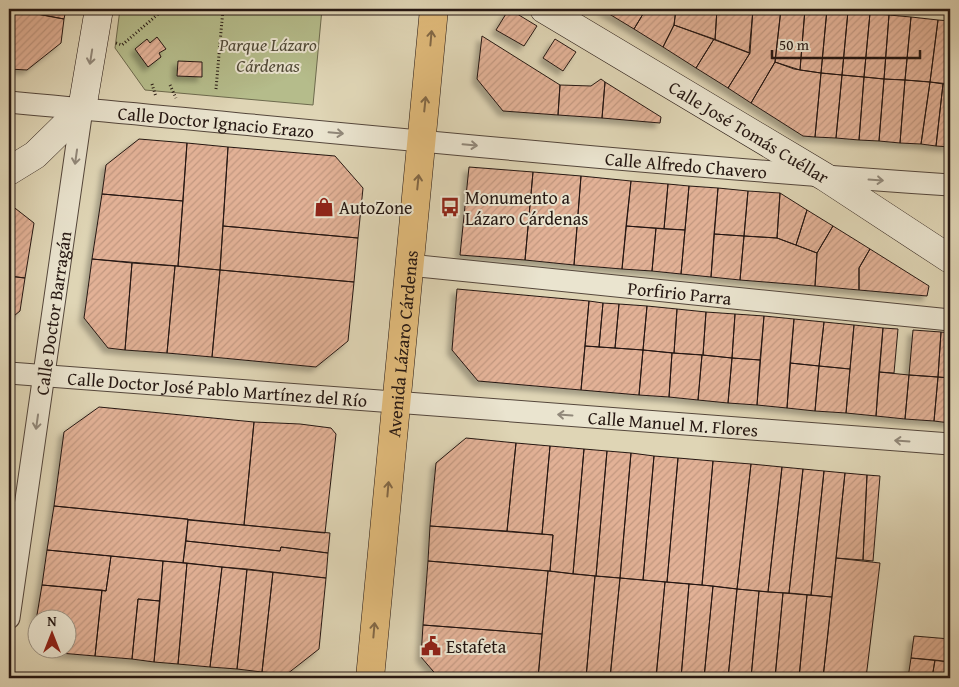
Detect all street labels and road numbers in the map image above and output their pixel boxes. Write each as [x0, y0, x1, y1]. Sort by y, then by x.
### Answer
street label: Calle José Tomás Cuéllar [664, 73, 835, 190]
street label: Calle Doctor Ignacio Erazo [117, 99, 315, 144]
street label: Calle Alfredo Chavero [604, 144, 768, 185]
street label: Calle Doctor Barragán [28, 229, 78, 397]
street label: Avenida Lázaro Cárdenas [380, 249, 424, 438]
street label: Porfirio Parra [626, 274, 733, 311]
street label: Calle Doctor José Pablo Martínez del Río [67, 364, 368, 413]
street label: Calle Manuel M. Flores [587, 403, 759, 443]

